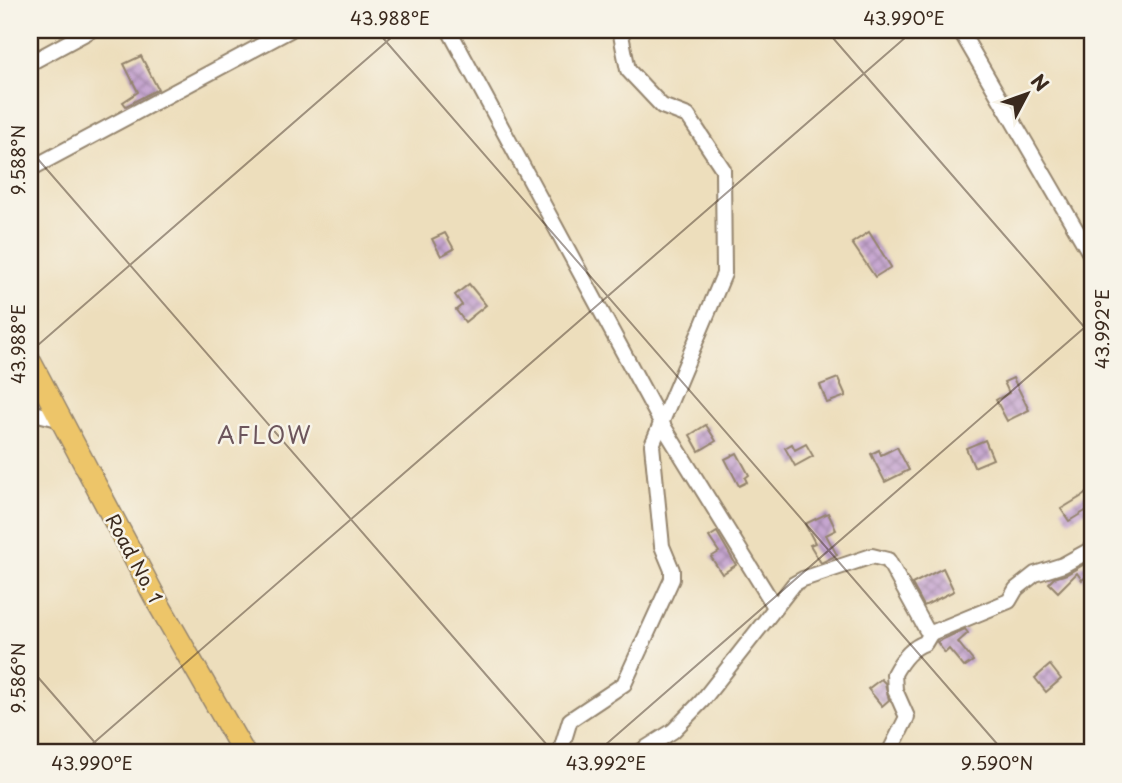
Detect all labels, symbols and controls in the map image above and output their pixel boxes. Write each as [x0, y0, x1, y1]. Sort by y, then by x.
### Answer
text: 43.988°E [350, 4, 430, 31]
text: 43.990°E [863, 4, 945, 31]
north arrow [992, 60, 1062, 130]
text: N [1025, 67, 1056, 97]
text: 9.588°N [4, 125, 31, 195]
text: 43.992°E [1088, 289, 1115, 369]
text: 43.988°E [4, 304, 31, 384]
district label: AFLOW [217, 417, 313, 452]
street label: Road No. 1 [100, 508, 170, 608]
text: 9.586°N [4, 643, 31, 713]
text: 43.990°E [51, 749, 133, 776]
text: 43.992°E [566, 749, 646, 776]
text: 9.590°N [961, 749, 1033, 776]

